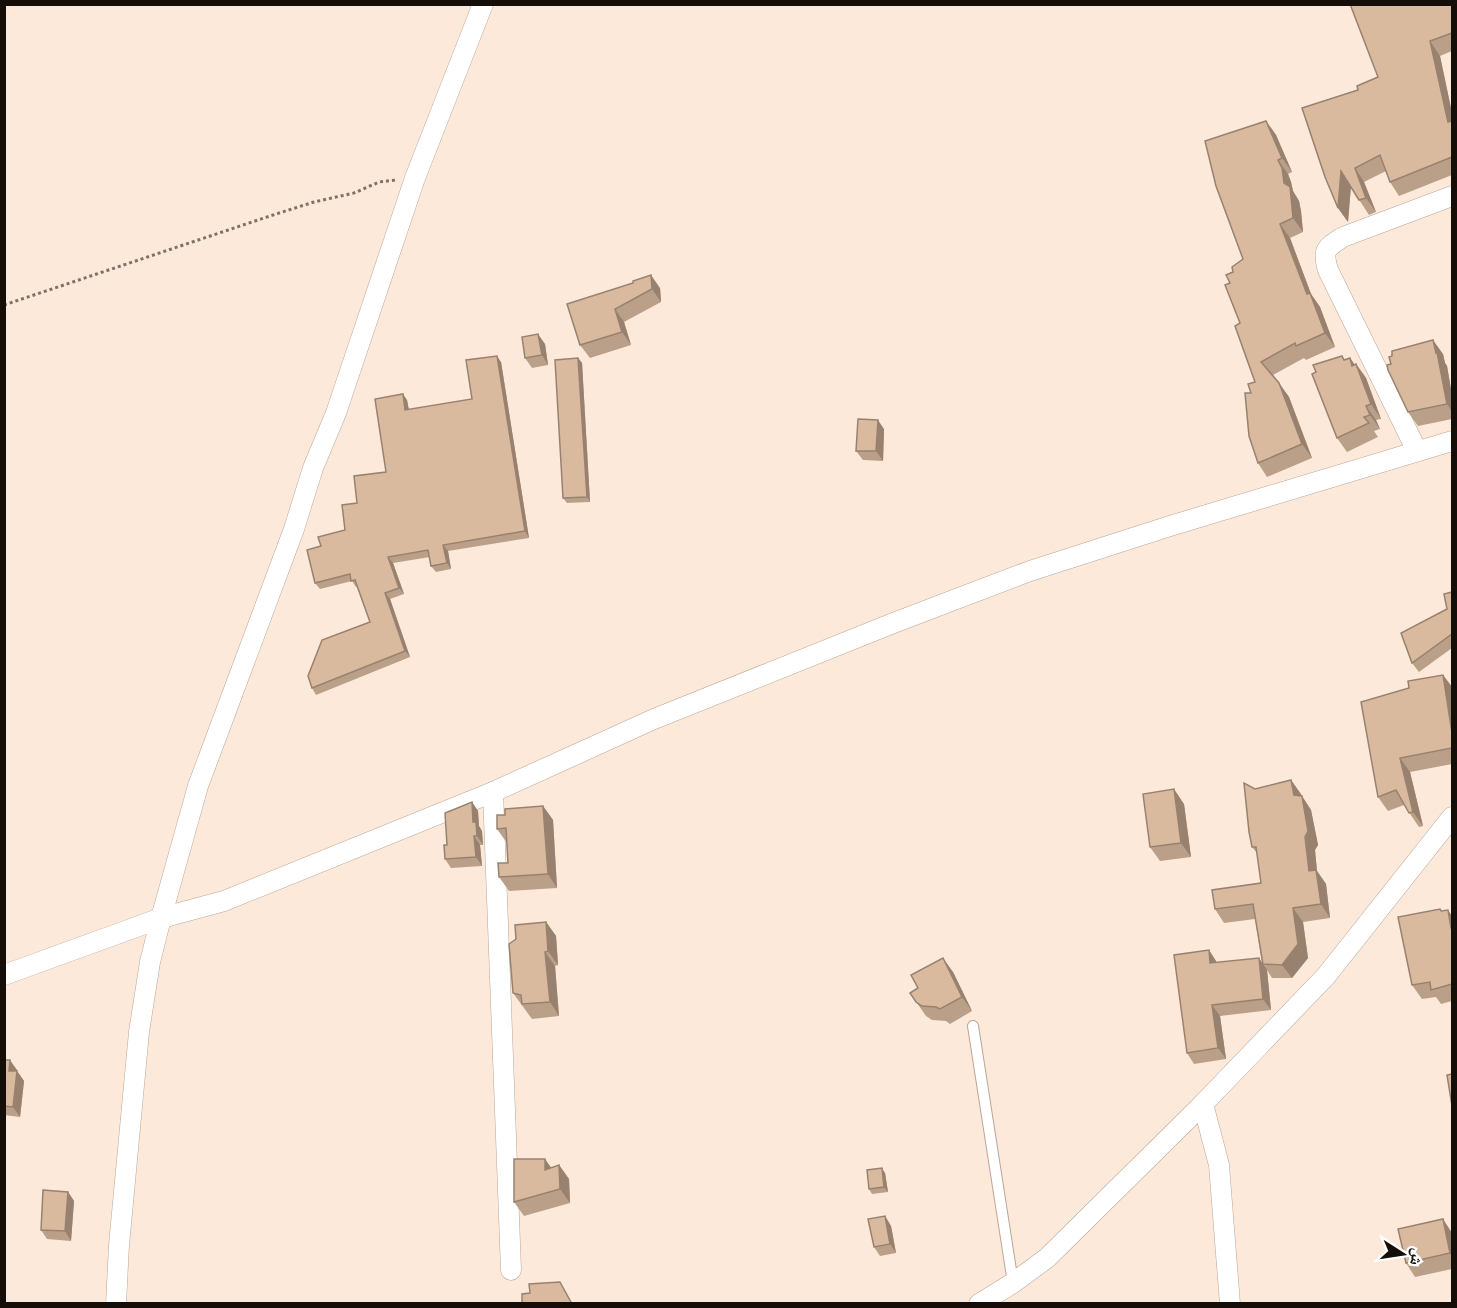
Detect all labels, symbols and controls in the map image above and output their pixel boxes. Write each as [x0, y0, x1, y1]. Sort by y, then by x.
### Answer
north arrow [1373, 1224, 1433, 1284]
text: ش [1405, 1247, 1430, 1268]

